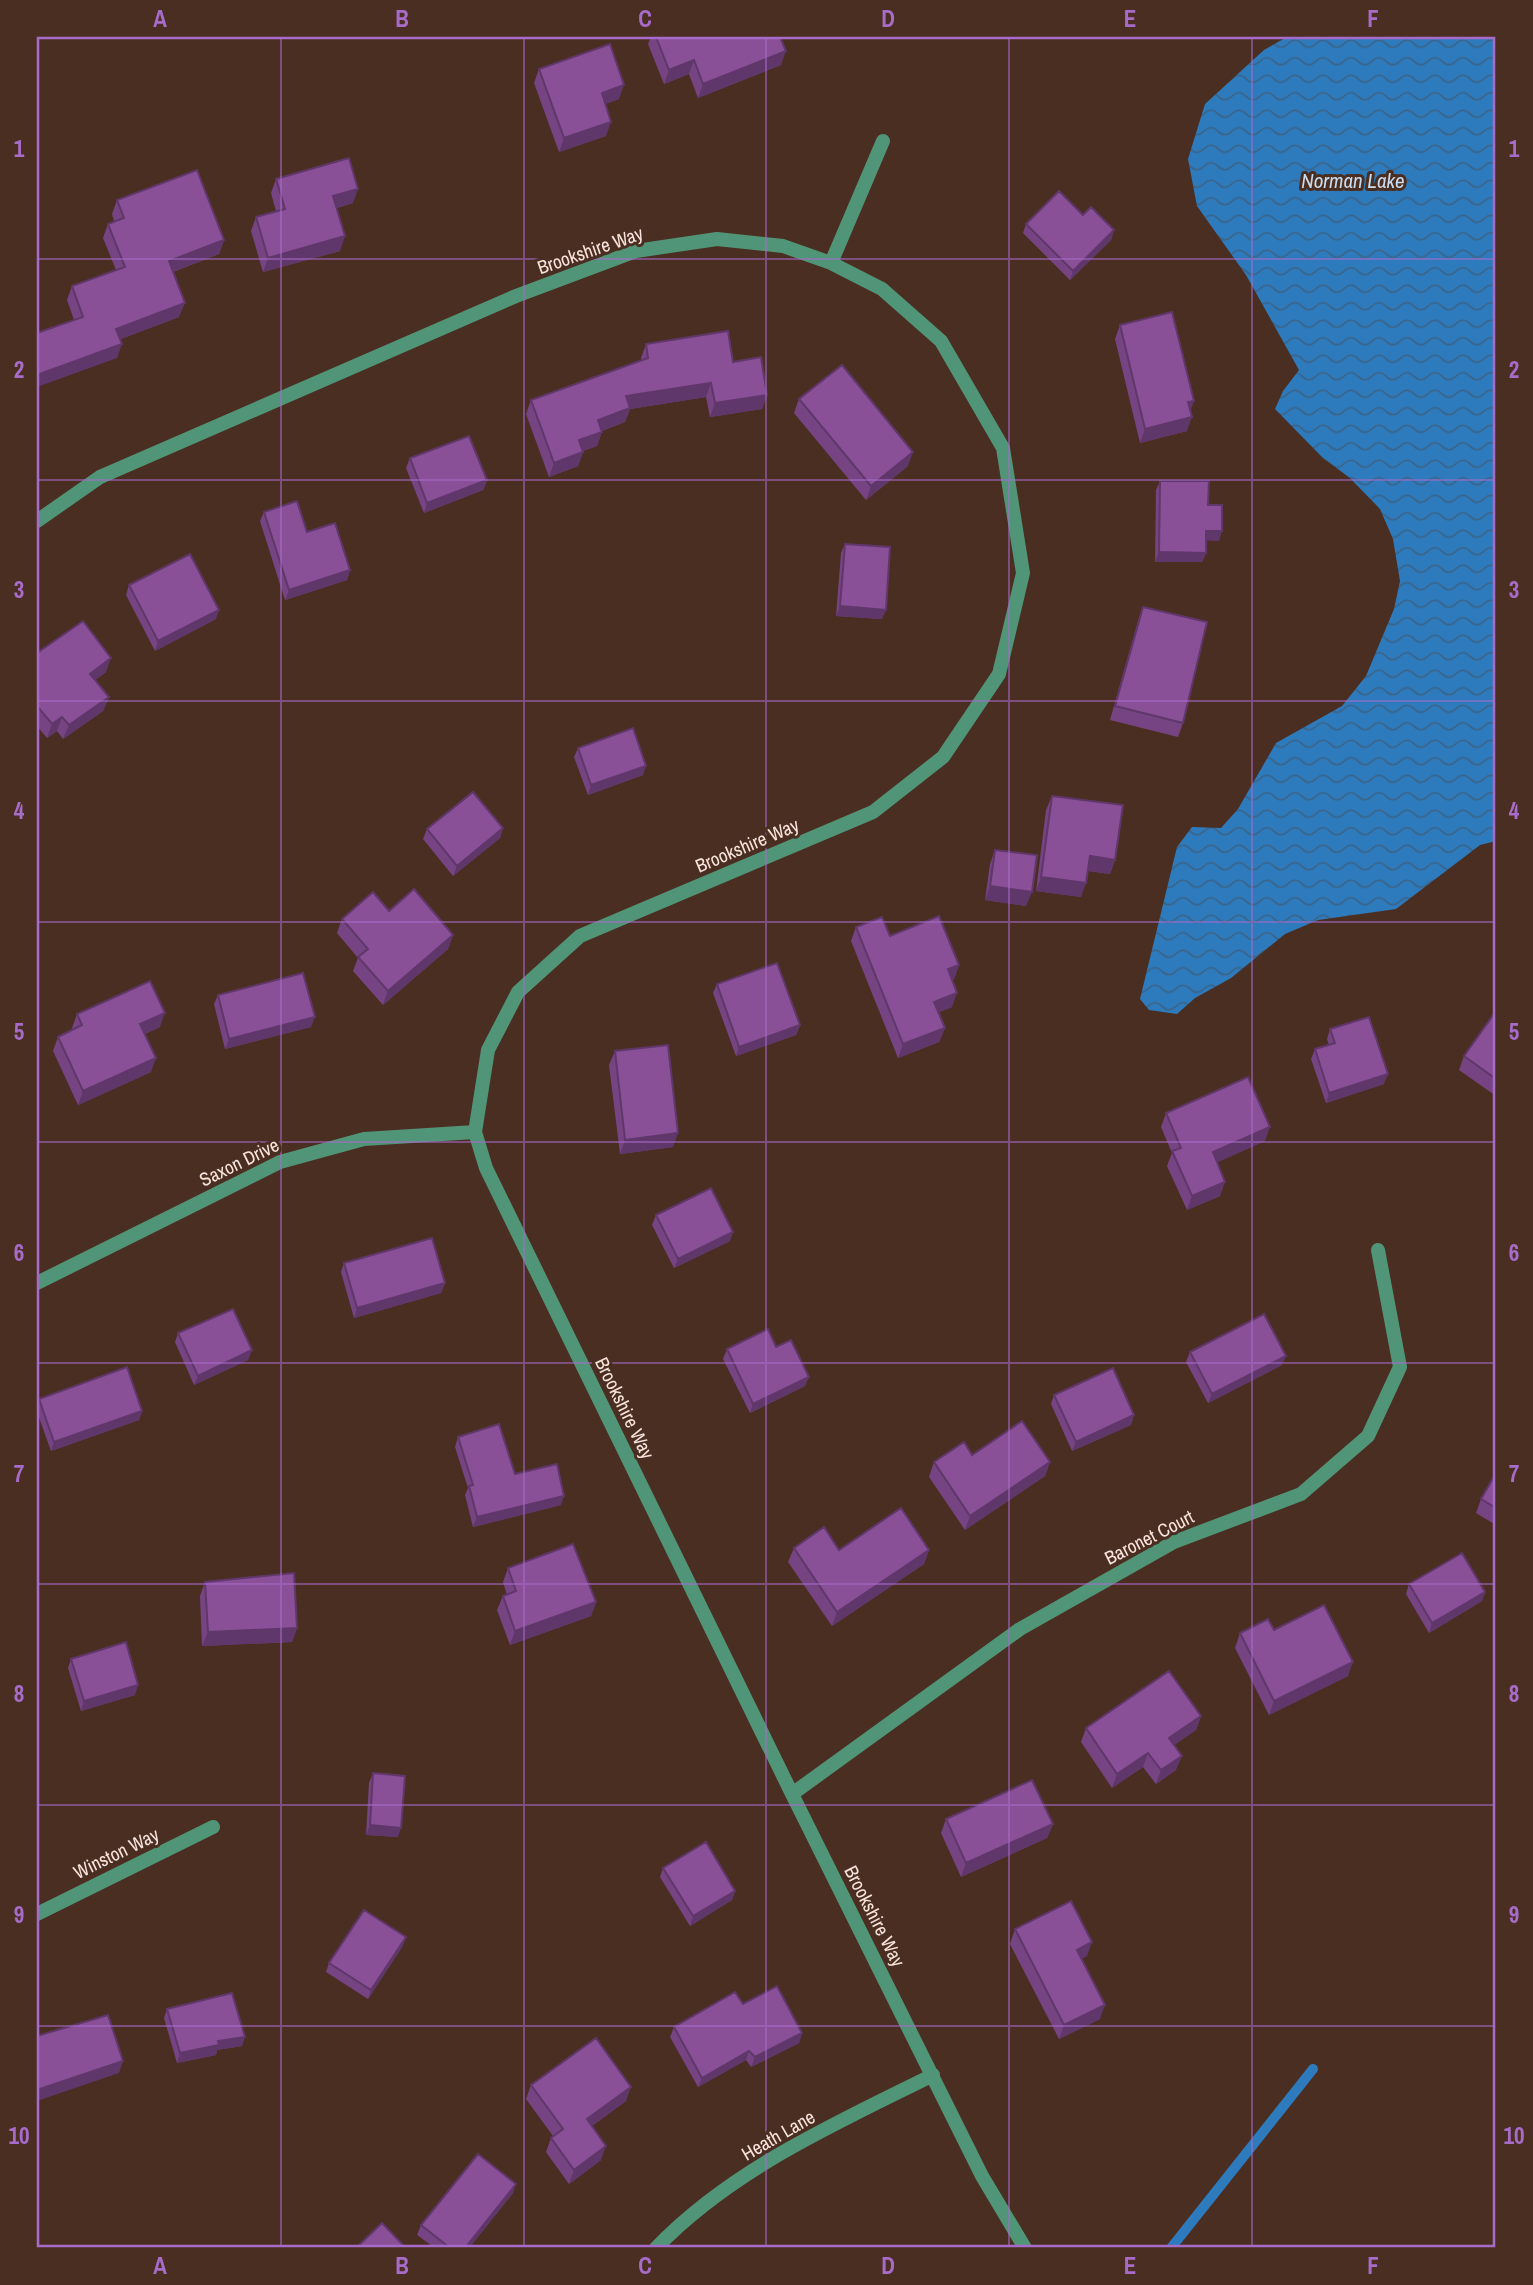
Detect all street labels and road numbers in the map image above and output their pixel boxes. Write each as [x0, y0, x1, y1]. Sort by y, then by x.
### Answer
street label: Brookshire Way [534, 220, 647, 280]
street label: Brookshire Way [691, 811, 803, 879]
street label: Saxon Drive [195, 1132, 283, 1192]
street label: Brookshire Way [589, 1353, 661, 1463]
street label: Baronet Court [1100, 1503, 1199, 1571]
street label: Winston Way [69, 1821, 163, 1885]
street label: Brookshire Way [838, 1861, 912, 1971]
street label: Heath Lane [737, 2104, 819, 2166]

